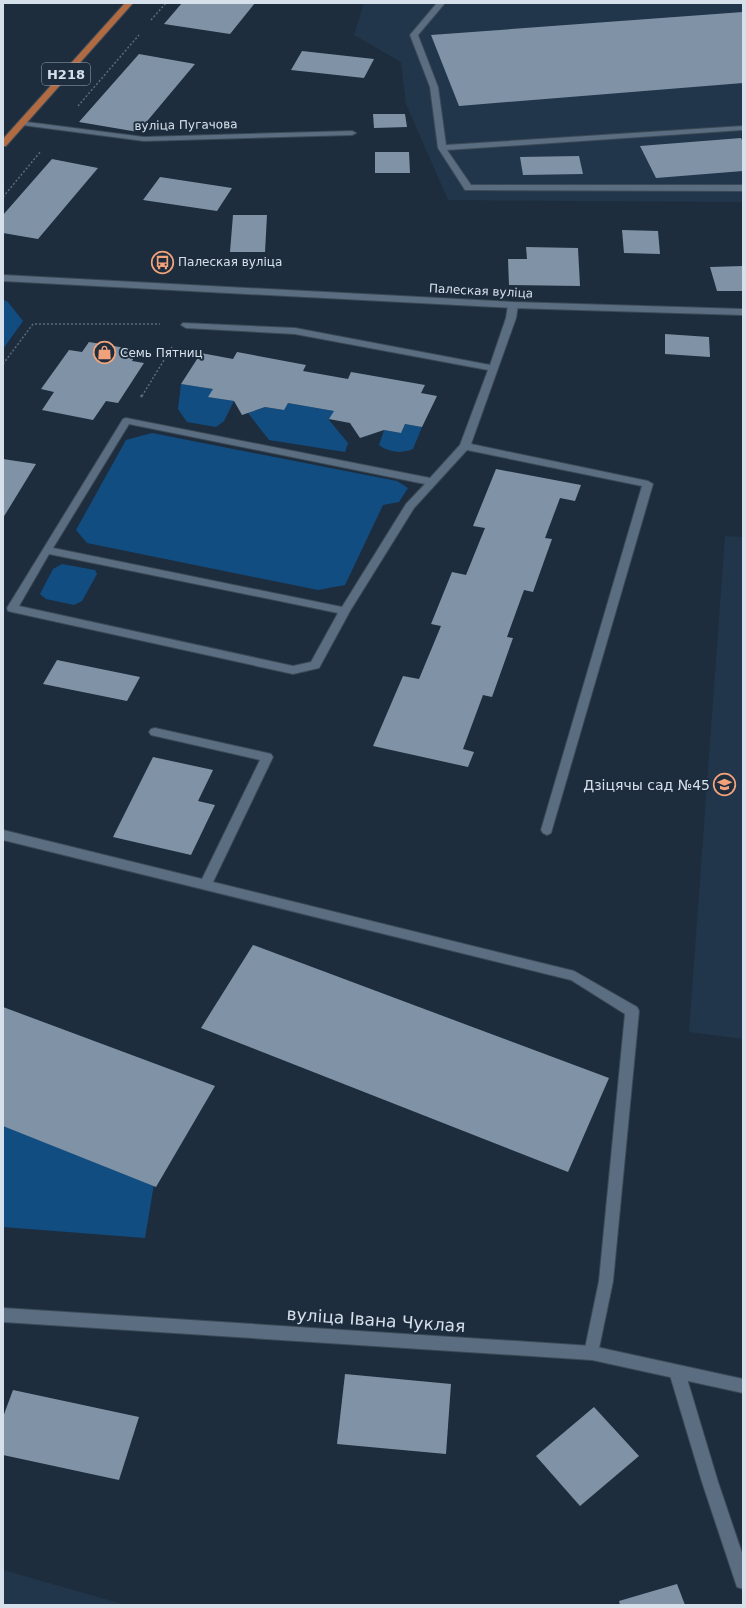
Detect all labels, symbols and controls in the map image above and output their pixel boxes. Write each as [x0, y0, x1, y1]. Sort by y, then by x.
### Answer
road number: Н218 [42, 63, 90, 85]
street label: вуліца Пугачова [134, 117, 238, 133]
bus stop icon: Палеская вуліца [149, 249, 175, 275]
place label: Палеская вуліца [178, 255, 282, 269]
street label: Палеская вуліца [429, 281, 533, 301]
shop icon: Семь Пятниц [92, 340, 118, 366]
place label: Семь Пятниц [120, 346, 203, 360]
school or university icon: Дзіцячы сад №45 [712, 772, 738, 798]
place label: Дзіцячы сад №45 [583, 777, 710, 793]
street label: вуліца Івана Чуклая [286, 1304, 466, 1336]

